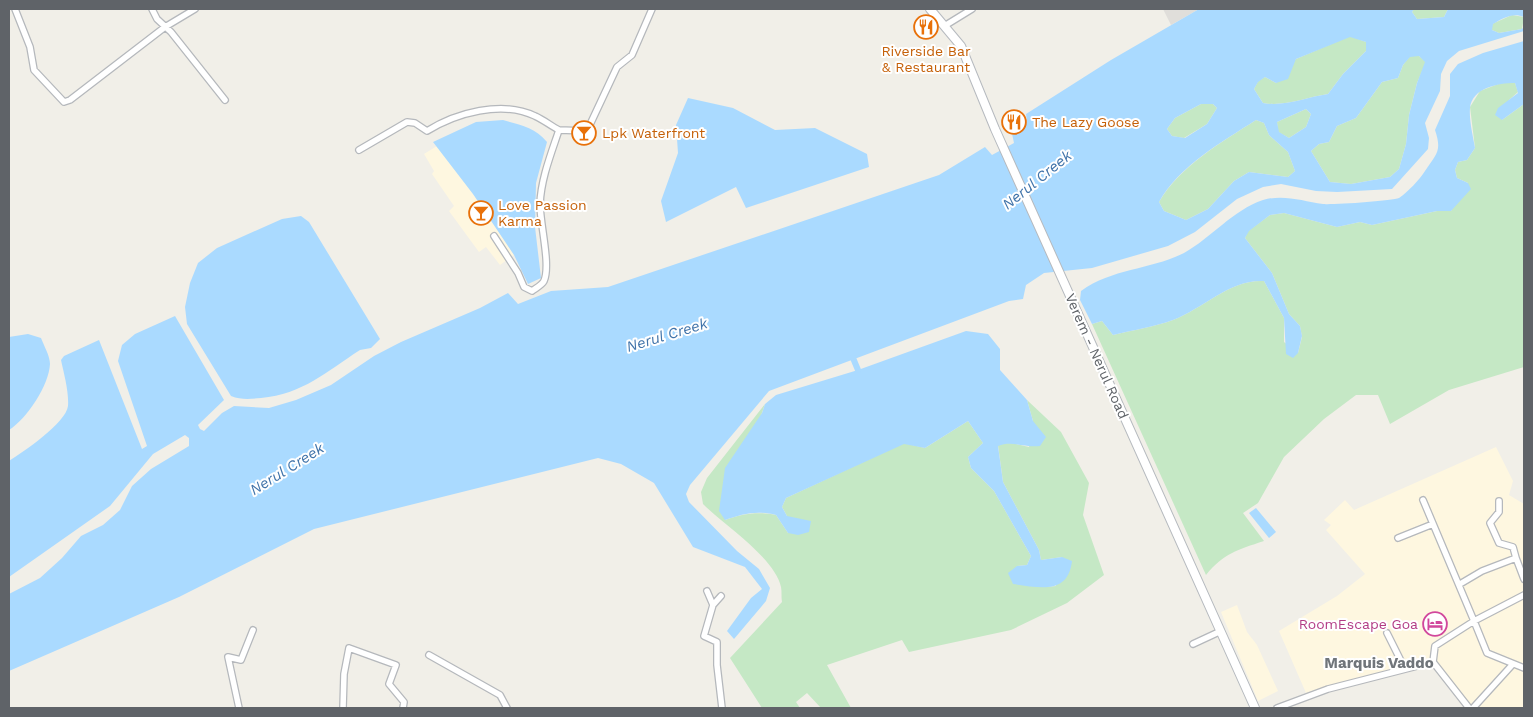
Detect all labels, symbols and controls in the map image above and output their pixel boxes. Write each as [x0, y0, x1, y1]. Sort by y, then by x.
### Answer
restaurant icon: Riverside Bar & Restaurant [913, 14, 939, 40]
place label: Riverside Bar & Restaurant [881, 43, 971, 75]
restaurant icon: The Lazy Goose [1001, 109, 1027, 135]
place label: The Lazy Goose [1032, 114, 1140, 130]
bar icon: Lpk Waterfront [571, 120, 597, 146]
place label: Lpk Waterfront [602, 125, 705, 141]
water label: Nerul Creek [999, 146, 1076, 213]
place label: Love Passion Karma [498, 197, 587, 229]
bar icon: Love Passion Karma [468, 200, 494, 226]
street label: Verem - Nerul Road [1062, 291, 1132, 421]
water label: Nerul Creek [624, 314, 711, 356]
water label: Nerul Creek [247, 439, 328, 499]
hotel icon: RoomEscape Goa [1422, 611, 1448, 637]
place label: RoomEscape Goa [1299, 616, 1418, 632]
district label: Marquis Vaddo [1324, 654, 1434, 672]

